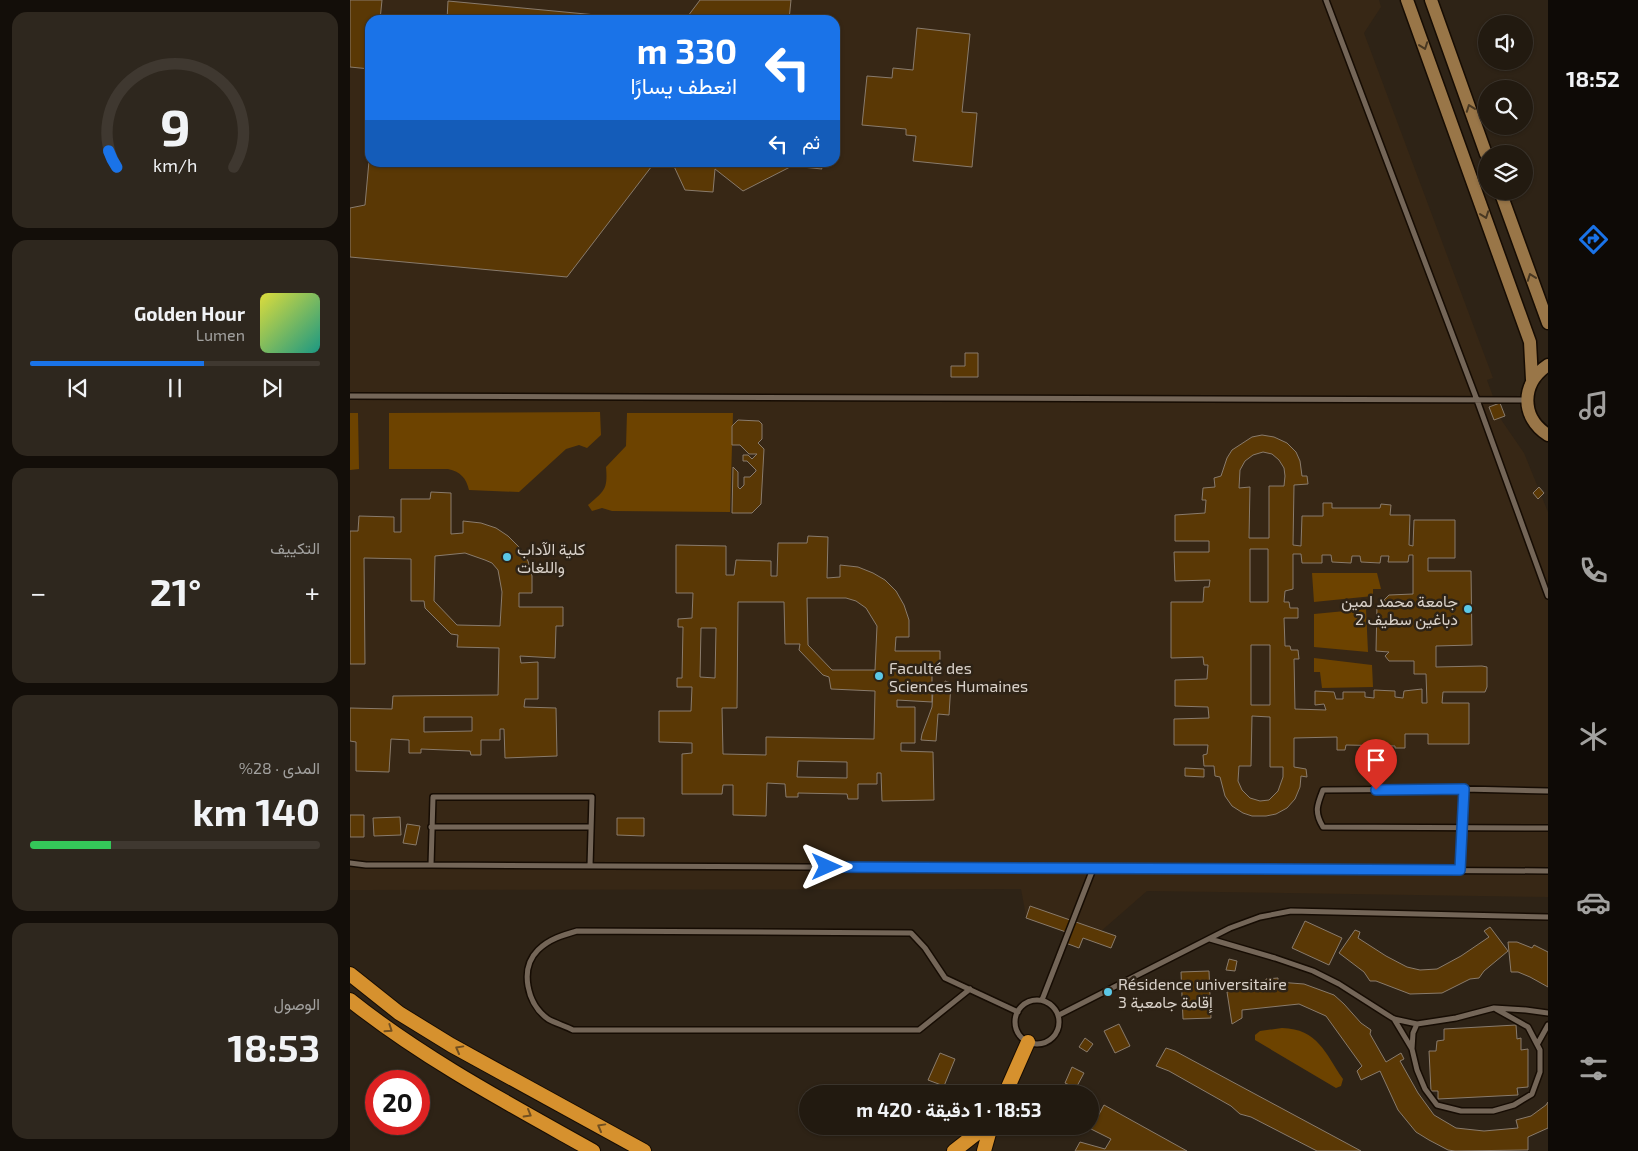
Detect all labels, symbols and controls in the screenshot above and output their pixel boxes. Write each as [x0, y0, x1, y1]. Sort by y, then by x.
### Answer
map controls [1478, 15, 1533, 200]
button: sound [1478, 15, 1533, 70]
text: 330 m [637, 29, 737, 71]
icon: left [755, 35, 820, 100]
one-way arrow [1418, 41, 1428, 50]
text: 18:52 [1566, 65, 1620, 91]
text: انعطف يسارًا [631, 72, 737, 98]
button: search [1478, 80, 1533, 135]
text: 9 [160, 94, 190, 156]
one-way arrow [1466, 104, 1476, 113]
icon: left [764, 130, 792, 158]
text: ثم [802, 130, 820, 153]
button: layers [1478, 145, 1533, 200]
text: km/h [153, 154, 197, 176]
one-way arrow [1479, 211, 1489, 219]
icon: directions [1576, 222, 1611, 257]
one-way arrow [1527, 274, 1537, 282]
text: Golden Hour [134, 302, 245, 325]
text: Lumen [196, 325, 245, 344]
icon: previous [64, 374, 92, 402]
icon: pause [161, 374, 189, 402]
icon: next [258, 374, 286, 402]
icon: music [1576, 388, 1611, 423]
text: التكييف [270, 538, 320, 557]
place label: كلية الآداب واللغات [517, 539, 585, 578]
marker: كلية الآداب واللغات [501, 551, 513, 563]
icon: phone [1576, 553, 1611, 588]
text: 21° [150, 568, 201, 614]
text: − [30, 575, 46, 609]
text: + [305, 575, 320, 609]
place label: جامعة محمد لمين دباغين سطيف 2 [1341, 591, 1458, 630]
marker: جامعة محمد لمين دباغين سطيف 2 [1462, 603, 1474, 615]
place label: Faculté des Sciences Humaines [889, 658, 1028, 695]
marker: Faculté des Sciences Humaines [873, 670, 885, 682]
icon: climate [1576, 719, 1611, 754]
pin [1355, 739, 1397, 790]
icon: arrive [1362, 746, 1390, 774]
text: المدى · 28% [239, 758, 320, 777]
text: 140 km [192, 788, 320, 834]
position arrow [800, 840, 852, 892]
icon: car [1576, 885, 1611, 920]
place label: Résidence universitaire إقامة جامعية 3 [1118, 974, 1287, 1013]
marker: Résidence universitaire إقامة جامعية 3 [1102, 986, 1114, 998]
text: الوصول [274, 994, 320, 1013]
one-way arrow [384, 1023, 393, 1032]
text: 18:53 [228, 1024, 320, 1070]
one-way arrow [455, 1045, 464, 1055]
icon: filters [1576, 1051, 1611, 1086]
speed limit sign: 20 [365, 1070, 430, 1135]
text: 18:53 · 1 دقيقة · 420 m [856, 1098, 1042, 1121]
one-way arrow [522, 1108, 531, 1118]
one-way arrow [598, 1124, 607, 1134]

